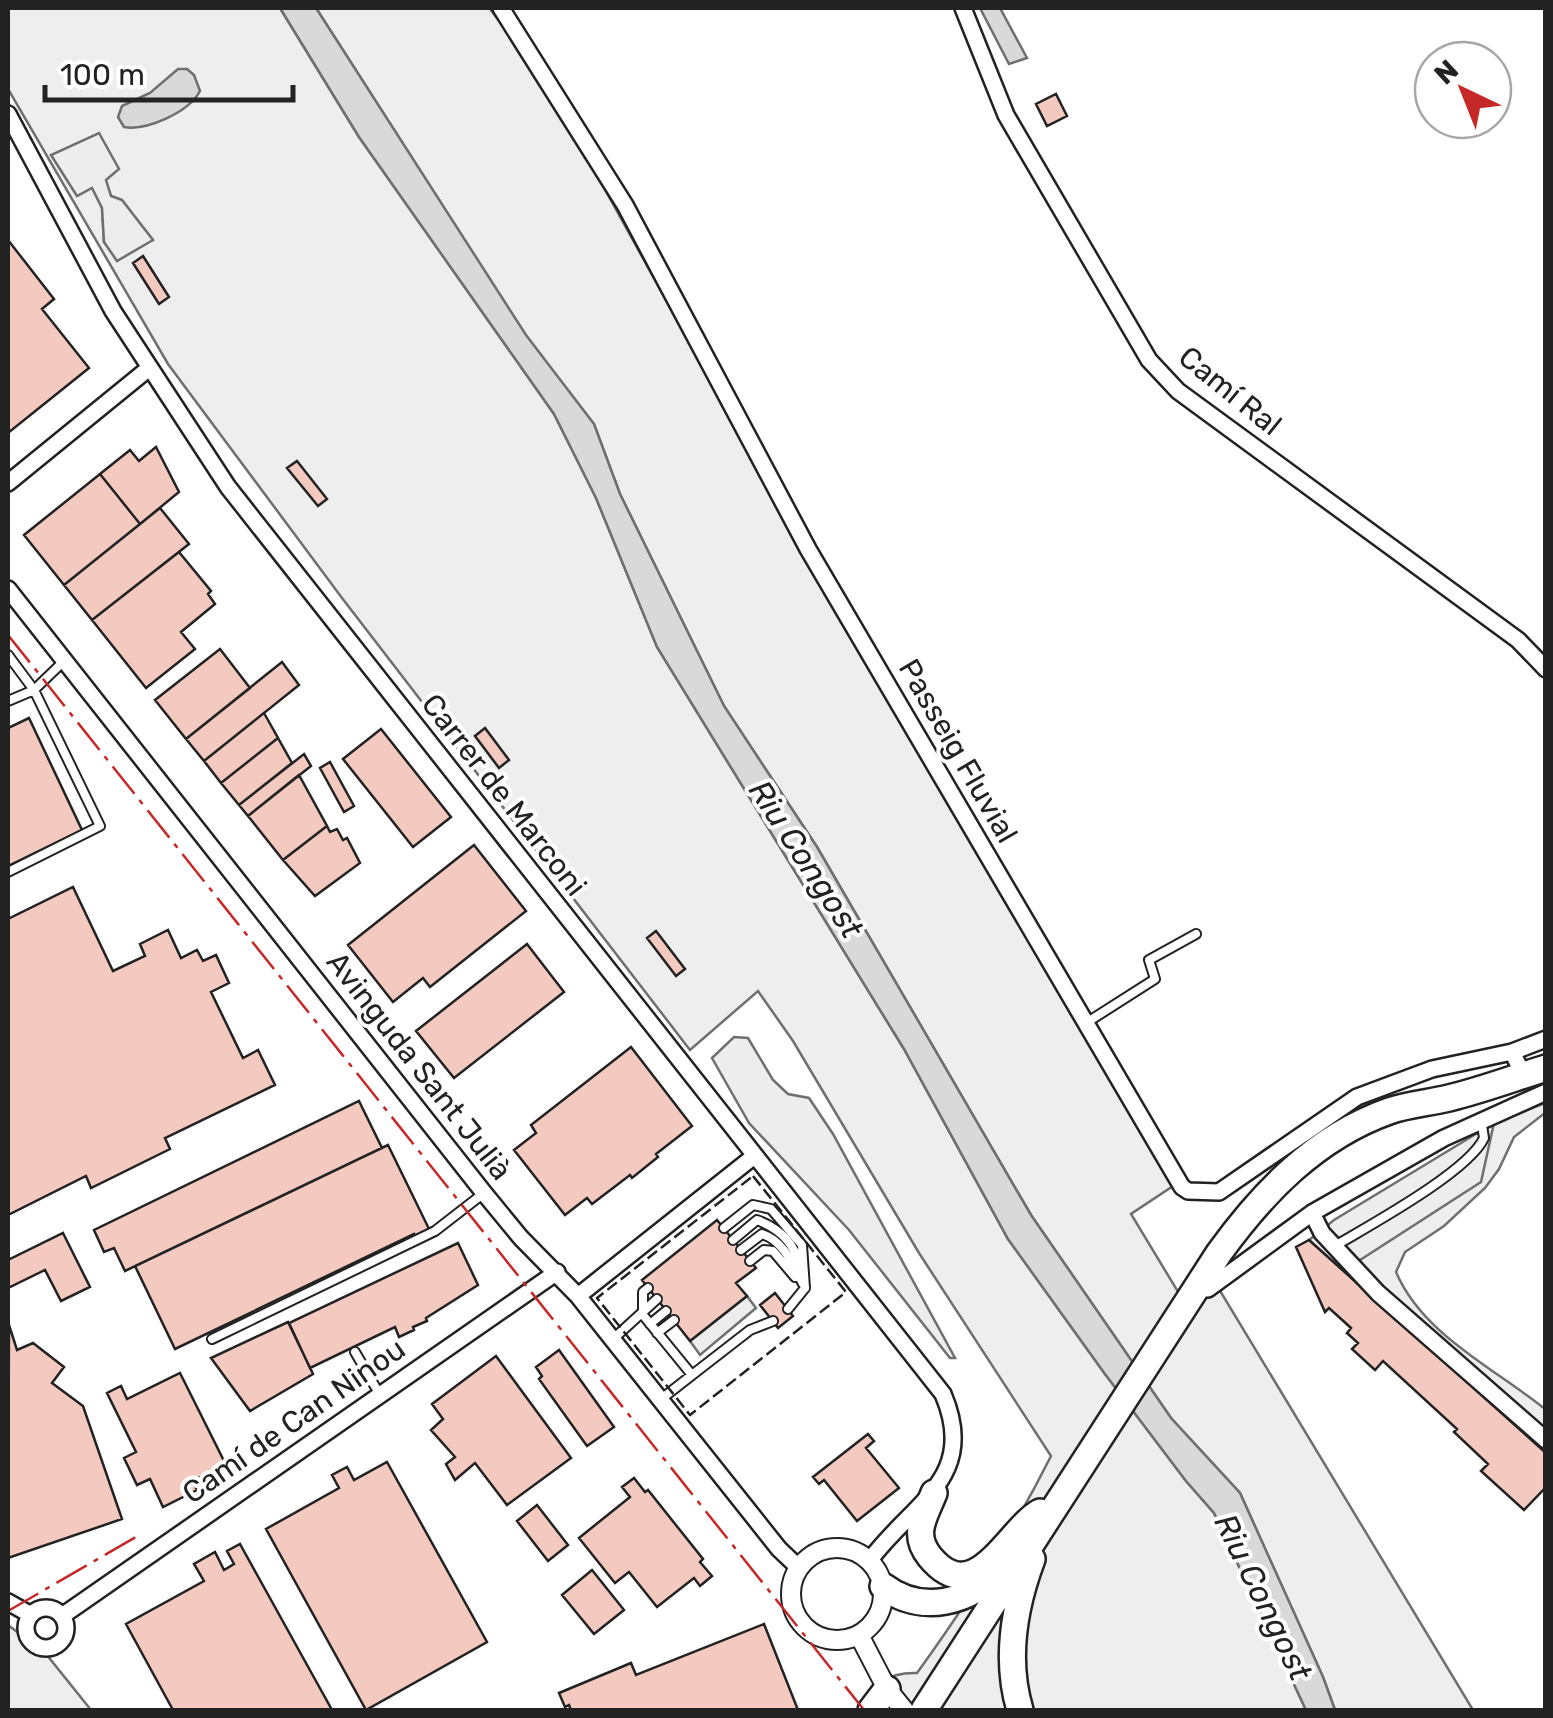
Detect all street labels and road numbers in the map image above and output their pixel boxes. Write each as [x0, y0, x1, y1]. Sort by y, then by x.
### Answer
street label: Camí Ral [1172, 339, 1288, 443]
street label: Passeig Fluvial [891, 653, 1025, 849]
street label: Carrer de Marconi [414, 687, 594, 903]
street label: Avinguda Sant Julià [319, 945, 519, 1187]
street label: Camí de Can Ninou [176, 1331, 412, 1511]

